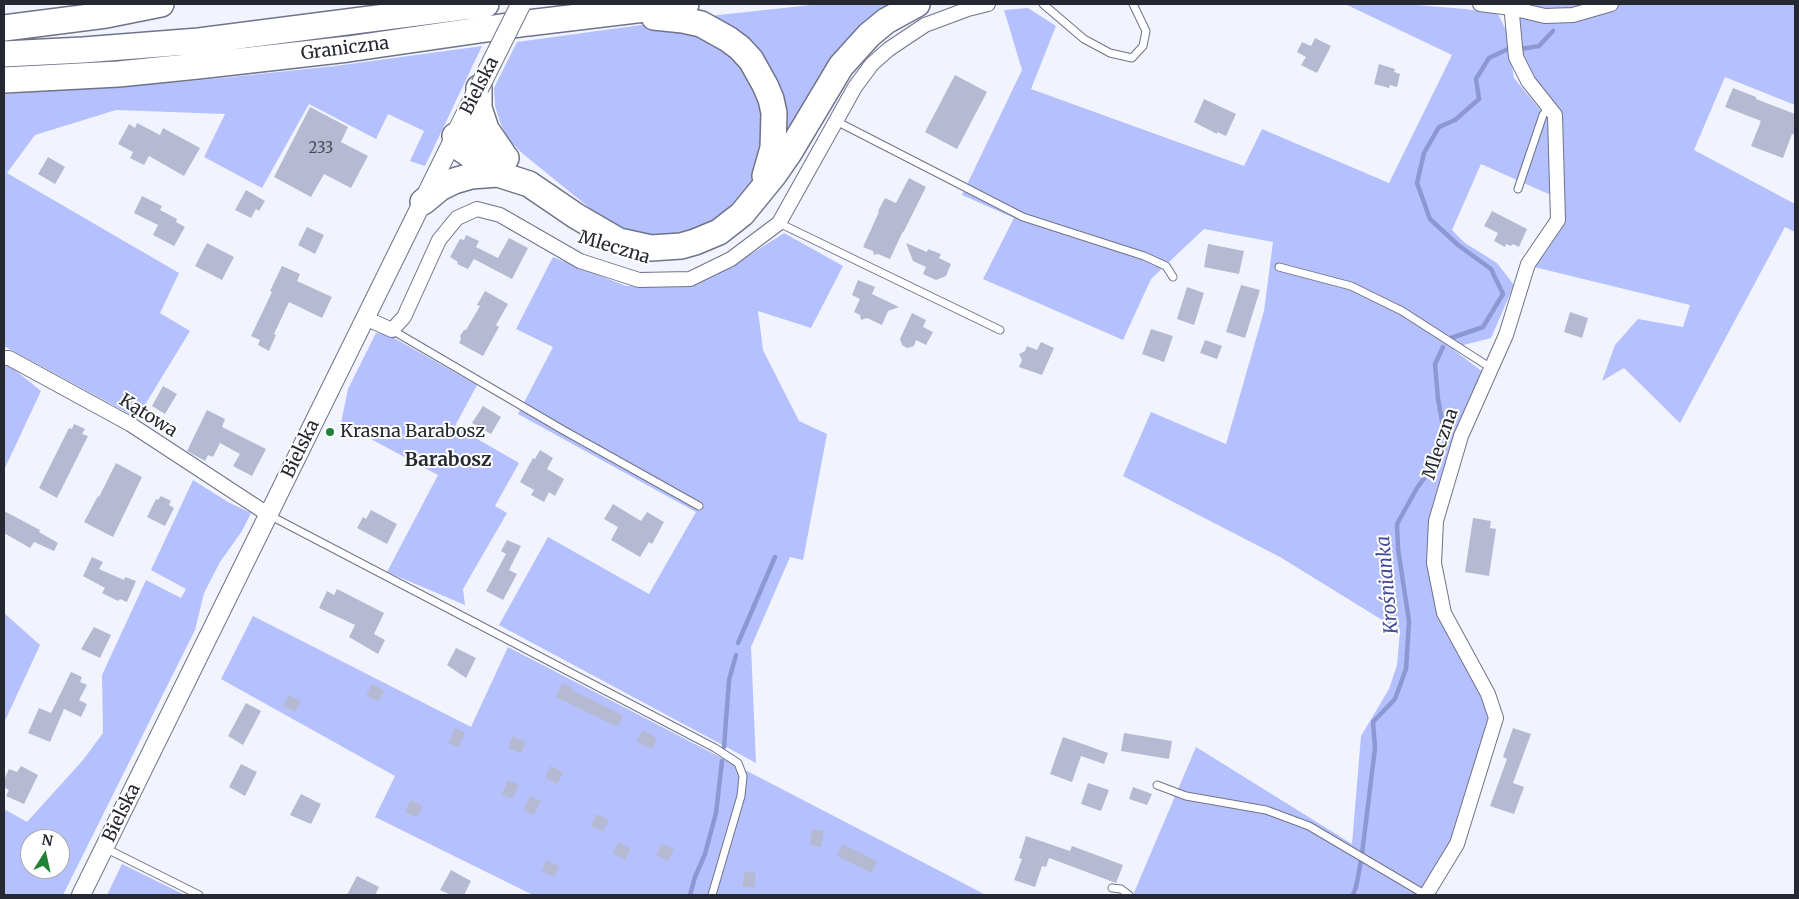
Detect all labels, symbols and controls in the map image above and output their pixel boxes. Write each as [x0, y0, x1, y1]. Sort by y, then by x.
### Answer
street label: Graniczna [300, 33, 390, 65]
street label: Bielska [456, 53, 504, 119]
house number: 233 [309, 140, 333, 158]
street label: Mleczna [576, 227, 652, 269]
street label: Kątowa [115, 390, 181, 442]
street label: Mleczna [1419, 406, 1463, 482]
street label: Bielska [278, 416, 324, 482]
place label: Krasna Barabosz [340, 421, 485, 443]
marker: Krasna Barabosz [324, 426, 336, 438]
district label: Barabosz [405, 450, 491, 472]
water label: Krośnianka [1372, 535, 1404, 635]
street label: Bielska [99, 780, 145, 846]
north arrow [20, 829, 70, 879]
text: N [40, 830, 54, 850]

